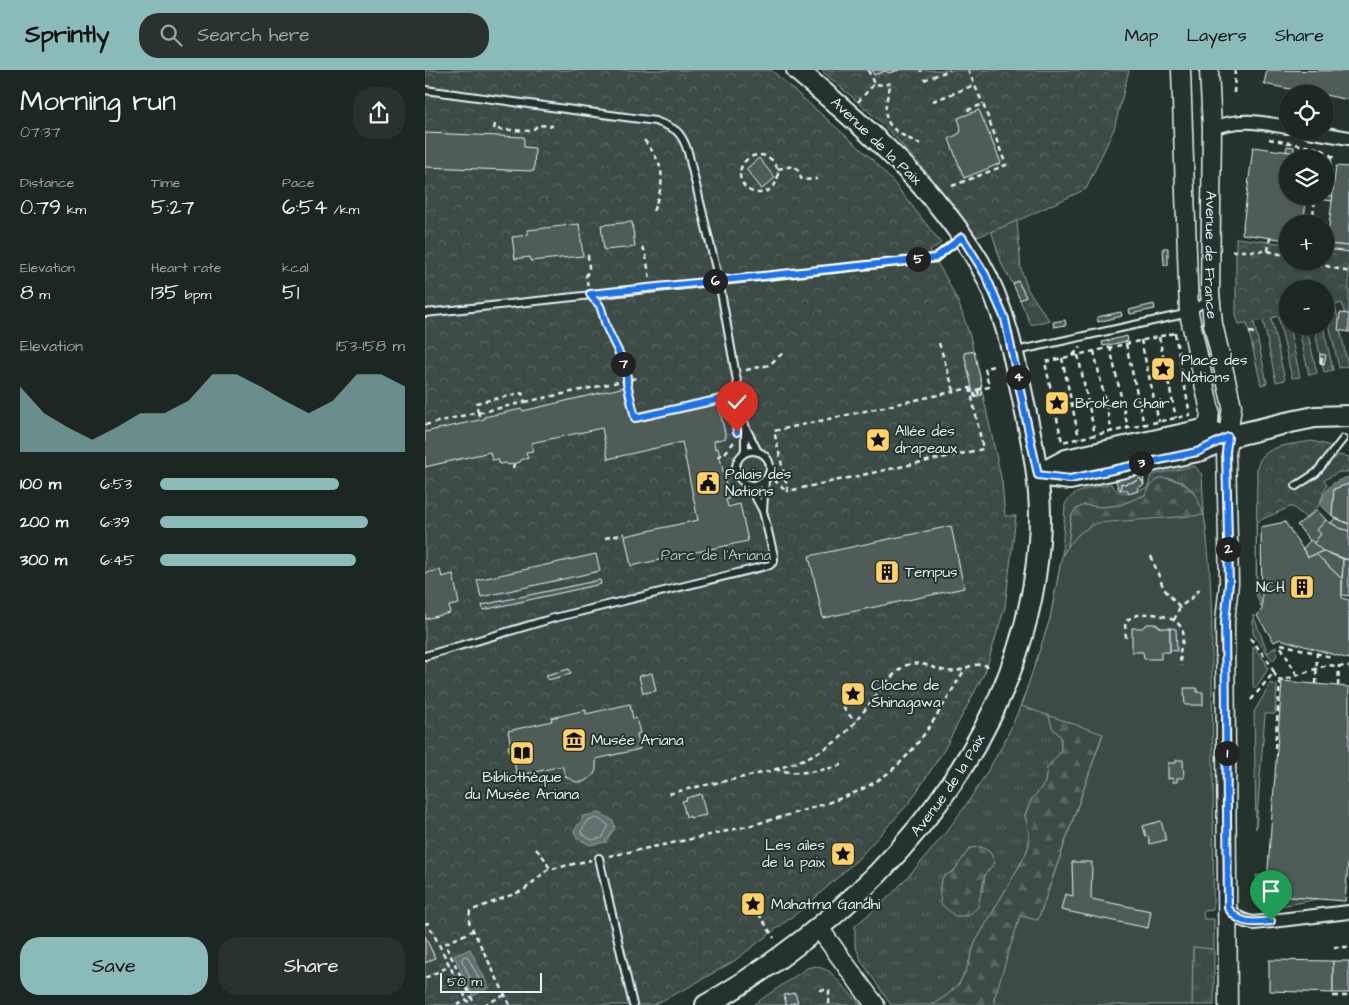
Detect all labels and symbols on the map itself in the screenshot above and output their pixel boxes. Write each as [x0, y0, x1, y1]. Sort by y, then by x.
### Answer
street label: Avenue de la Paix [826, 92, 927, 191]
street label: Avenue de France [1199, 191, 1223, 320]
pin: 5 [905, 246, 931, 272]
pin: 6 [703, 268, 727, 294]
place label: Place des Nations [1181, 350, 1248, 388]
pin: 7 [611, 352, 635, 376]
place icon: Place des Nations [1150, 356, 1176, 382]
pin: 4 [1005, 364, 1031, 390]
pin [716, 381, 758, 432]
place icon: Broken Chair [1044, 390, 1070, 416]
place label: Broken Chair [1075, 393, 1169, 414]
place label: Allée des drapeaux [895, 421, 958, 459]
place icon: Allée des drapeaux [865, 427, 891, 453]
pin: 3 [1129, 450, 1153, 476]
place label: Palais des Nations [725, 464, 792, 502]
public building icon: Palais des Nations [695, 470, 721, 496]
pin: 2 [1215, 536, 1241, 562]
park label: Parc de l'Ariana [661, 545, 772, 566]
building icon: Tempus [874, 559, 900, 585]
place label: Tempus [905, 562, 958, 583]
building icon: NCH [1289, 574, 1315, 600]
place label: NCH [1256, 577, 1285, 598]
place label: Cloche de Shinagawa [871, 675, 941, 714]
place icon: Cloche de Shinagawa [840, 681, 866, 707]
museum icon: Musée Ariana [561, 727, 587, 753]
place label: Musée Ariana [591, 730, 684, 751]
street label: Avenue de la Paix [905, 730, 990, 840]
library icon: Bibliothèque du Musée Ariana [509, 740, 535, 766]
pin: 1 [1215, 740, 1239, 766]
place label: Bibliothèque du Musée Ariana [465, 767, 579, 805]
place label: Les ailes de la paix [762, 835, 826, 873]
place icon: Les ailes de la paix [830, 841, 856, 867]
pin [1250, 870, 1292, 921]
place icon: Mahatma Gandhi [740, 891, 766, 917]
place label: Mahatma Gandhi [771, 894, 881, 915]
scale bar [440, 970, 543, 993]

